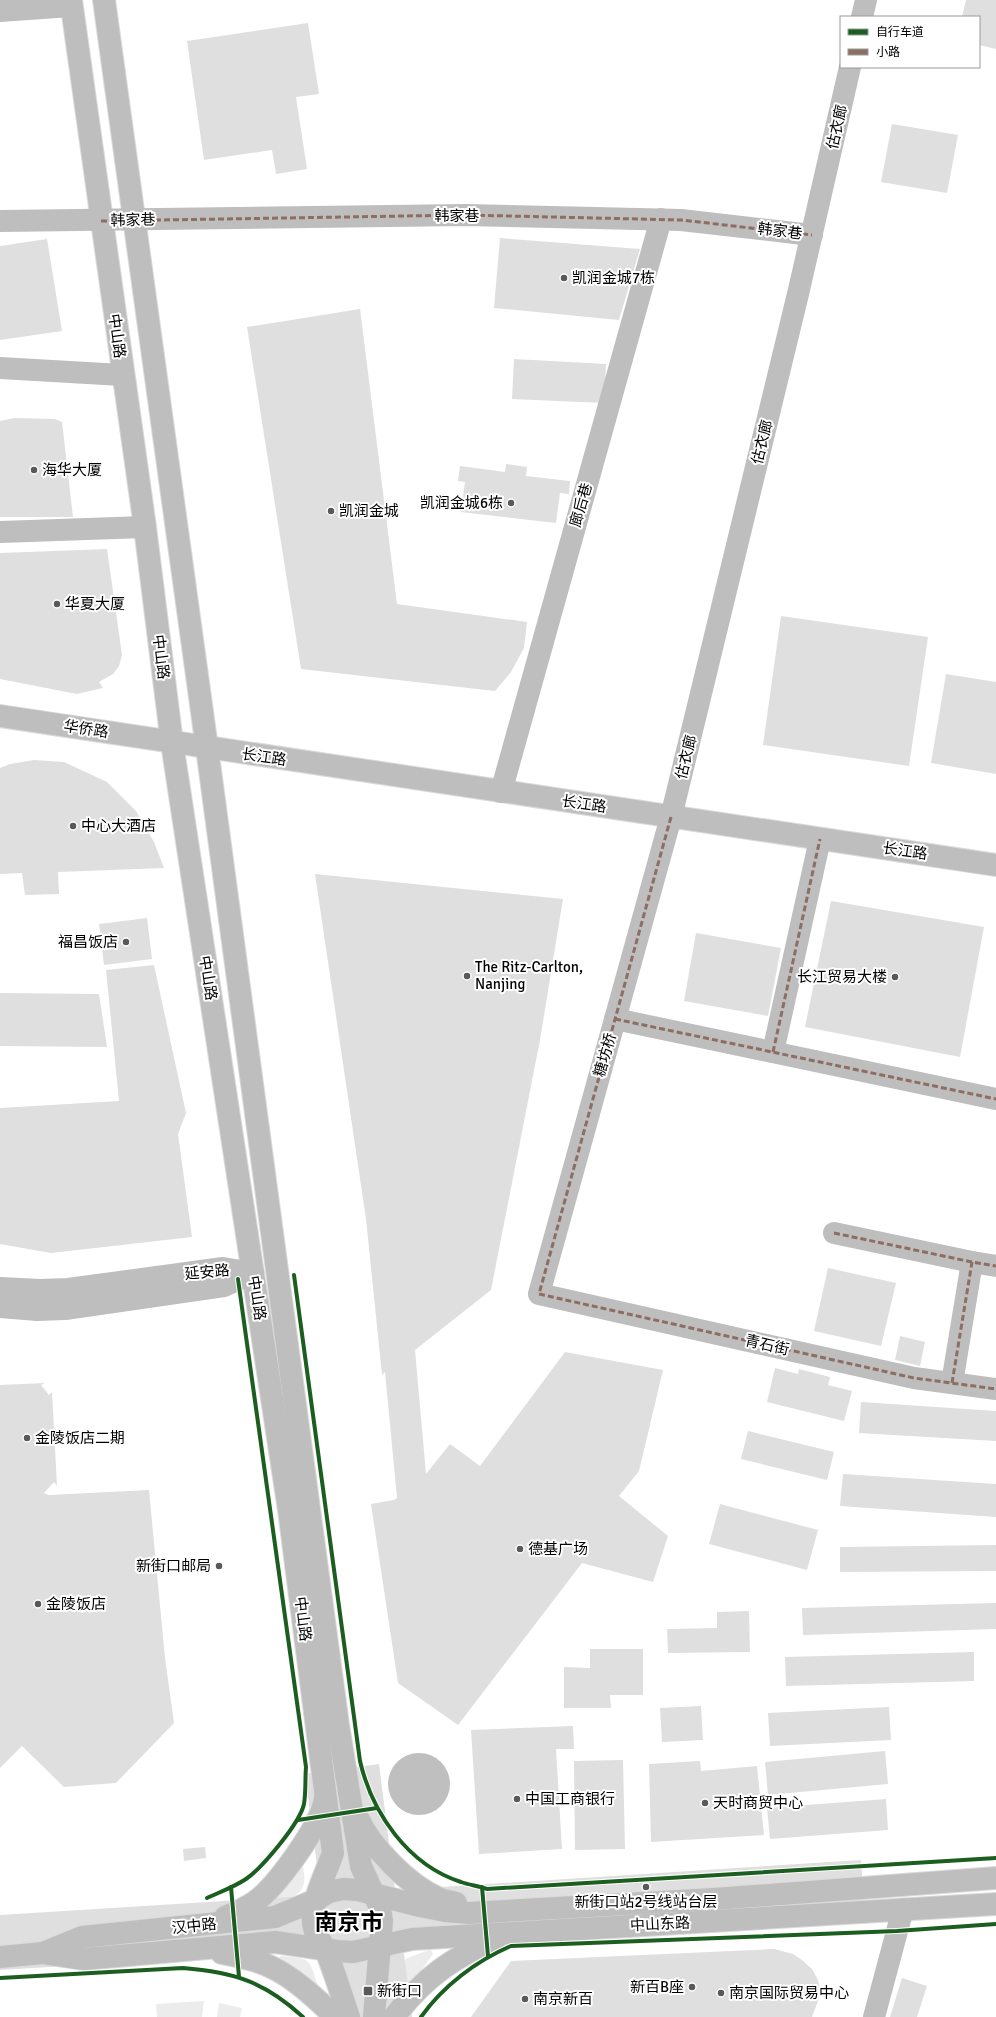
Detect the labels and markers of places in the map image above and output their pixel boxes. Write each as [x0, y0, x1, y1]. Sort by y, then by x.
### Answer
place label: 凯润金城7栋 [572, 269, 655, 287]
marker: 凯润金城7栋 [559, 273, 569, 283]
place label: 海华大厦 [42, 461, 102, 479]
marker: 海华大厦 [29, 465, 39, 475]
place label: 凯润金城6栋 [420, 494, 503, 512]
marker: 凯润金城6栋 [506, 498, 516, 508]
place label: 凯润金城 [339, 502, 399, 520]
marker: 凯润金城 [326, 506, 336, 516]
place label: 华夏大厦 [65, 595, 125, 613]
marker: 华夏大厦 [52, 599, 62, 609]
place label: 中心大酒店 [81, 817, 156, 835]
marker: 中心大酒店 [68, 821, 78, 831]
place label: 福昌饭店 [58, 933, 118, 951]
marker: 福昌饭店 [121, 937, 131, 947]
place label: The Ritz-Carlton, Nanjing [475, 958, 583, 993]
place label: 长江贸易大楼 [797, 968, 887, 986]
marker: The Ritz-Carlton, Nanjing [462, 971, 472, 981]
marker: 长江贸易大楼 [890, 972, 900, 982]
place label: 金陵饭店二期 [35, 1429, 125, 1447]
marker: 金陵饭店二期 [22, 1433, 32, 1443]
place label: 德基广场 [528, 1540, 588, 1558]
marker: 德基广场 [515, 1544, 525, 1554]
place label: 新街口邮局 [136, 1557, 211, 1575]
marker: 新街口邮局 [214, 1561, 224, 1571]
place label: 金陵饭店 [46, 1595, 106, 1613]
marker: 金陵饭店 [33, 1599, 43, 1609]
place label: 中国工商银行 [525, 1790, 615, 1808]
marker: 中国工商银行 [512, 1794, 522, 1804]
place label: 天时商贸中心 [713, 1794, 803, 1812]
marker: 天时商贸中心 [700, 1798, 710, 1808]
marker: 新街口站2号线站台层 [641, 1882, 651, 1892]
place label: 新街口站2号线站台层 [574, 1893, 718, 1911]
place label: 新百B座 [630, 1978, 684, 1996]
place label: 新街口 [377, 1982, 422, 2000]
marker: 新百B座 [687, 1982, 697, 1992]
place label: 南京国际贸易中心 [729, 1984, 849, 2002]
marker: 新街口 [362, 1985, 374, 1997]
marker: 南京国际贸易中心 [716, 1988, 726, 1998]
place label: 南京新百 [533, 1990, 593, 2008]
marker: 南京新百 [520, 1994, 530, 2004]

